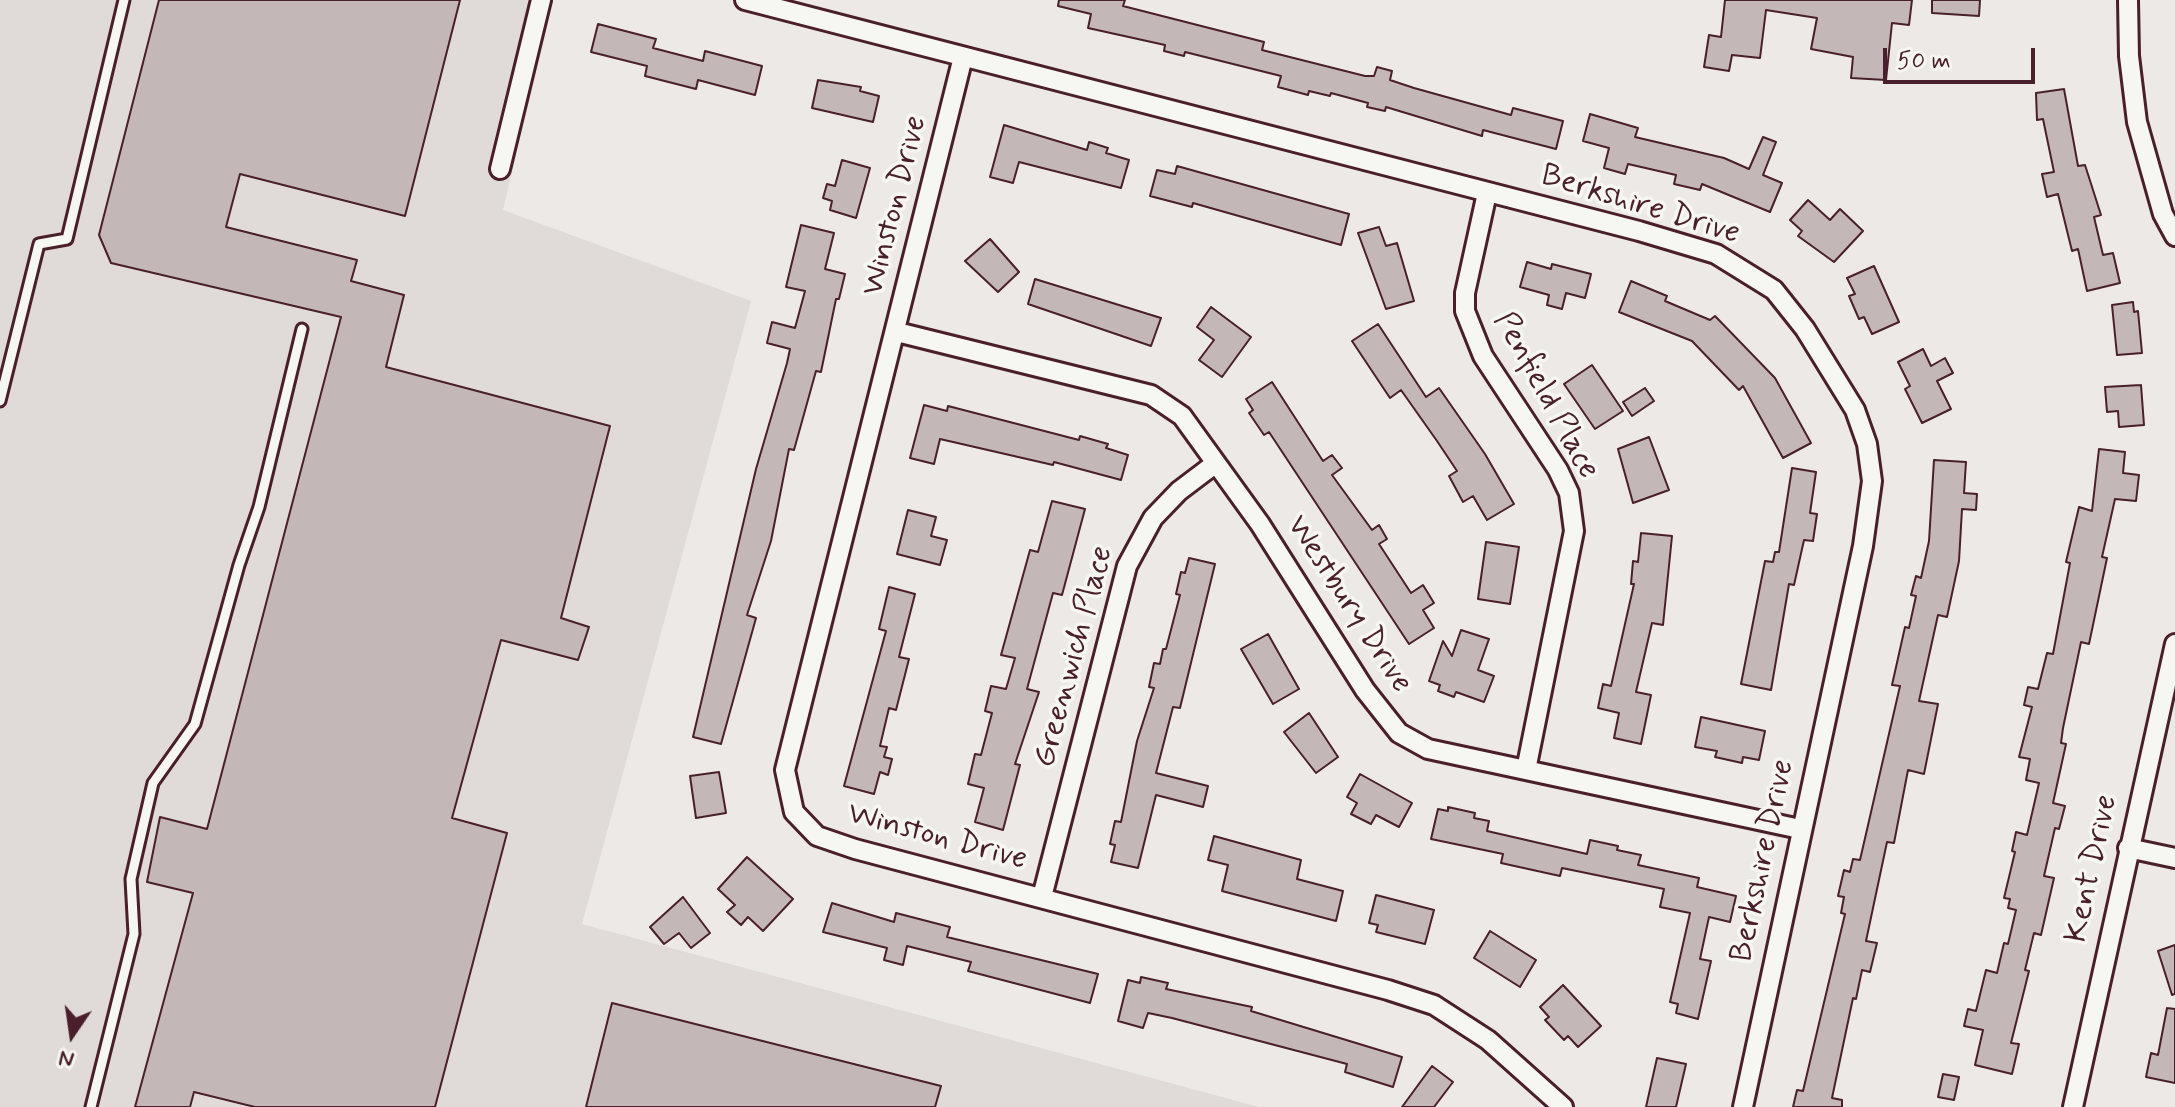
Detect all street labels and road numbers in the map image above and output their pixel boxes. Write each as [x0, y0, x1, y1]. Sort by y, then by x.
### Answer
street label: Winston Drive [855, 112, 937, 300]
street label: Berkshire Drive [1536, 158, 1744, 254]
street label: Penfield Place [1483, 306, 1607, 486]
street label: Westbury Drive [1276, 509, 1420, 701]
street label: Greenwich Place [1027, 542, 1123, 772]
street label: Berkshire Drive [1724, 756, 1804, 966]
street label: Kent Drive [2059, 792, 2127, 946]
street label: Winston Drive [843, 796, 1031, 880]

